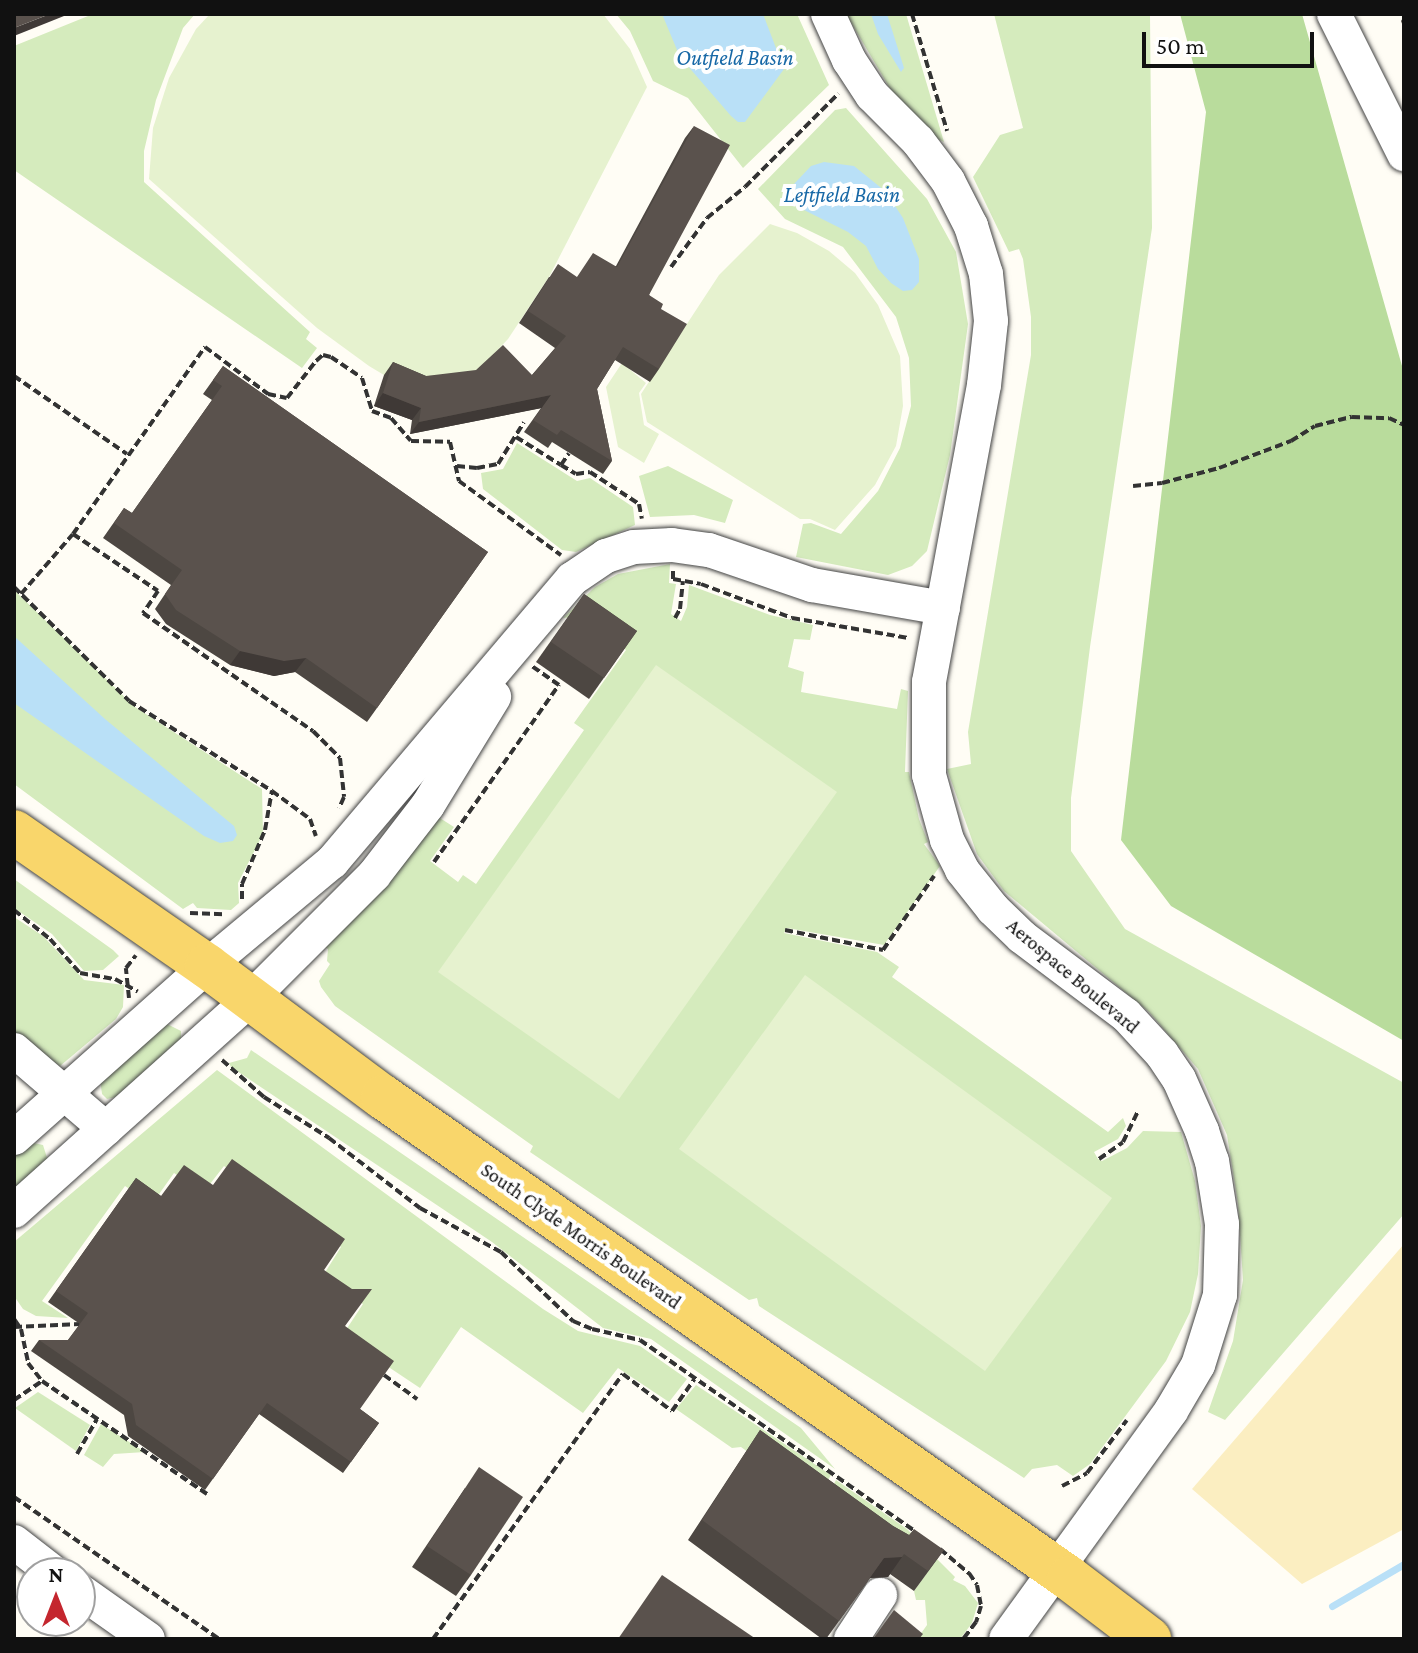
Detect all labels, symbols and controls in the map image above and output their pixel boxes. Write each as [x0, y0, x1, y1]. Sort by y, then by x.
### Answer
scale bar [1146, 16, 1318, 66]
text: 50 m [1156, 32, 1205, 59]
water label: Outfield Basin [676, 45, 794, 71]
water label: Leftfield Basin [784, 182, 900, 208]
street label: Aerospace Boulevard [1002, 913, 1144, 1039]
street label: South Clyde Morris Boulevard [476, 1158, 686, 1314]
north arrow [16, 1557, 96, 1637]
text: N [49, 1562, 64, 1587]

